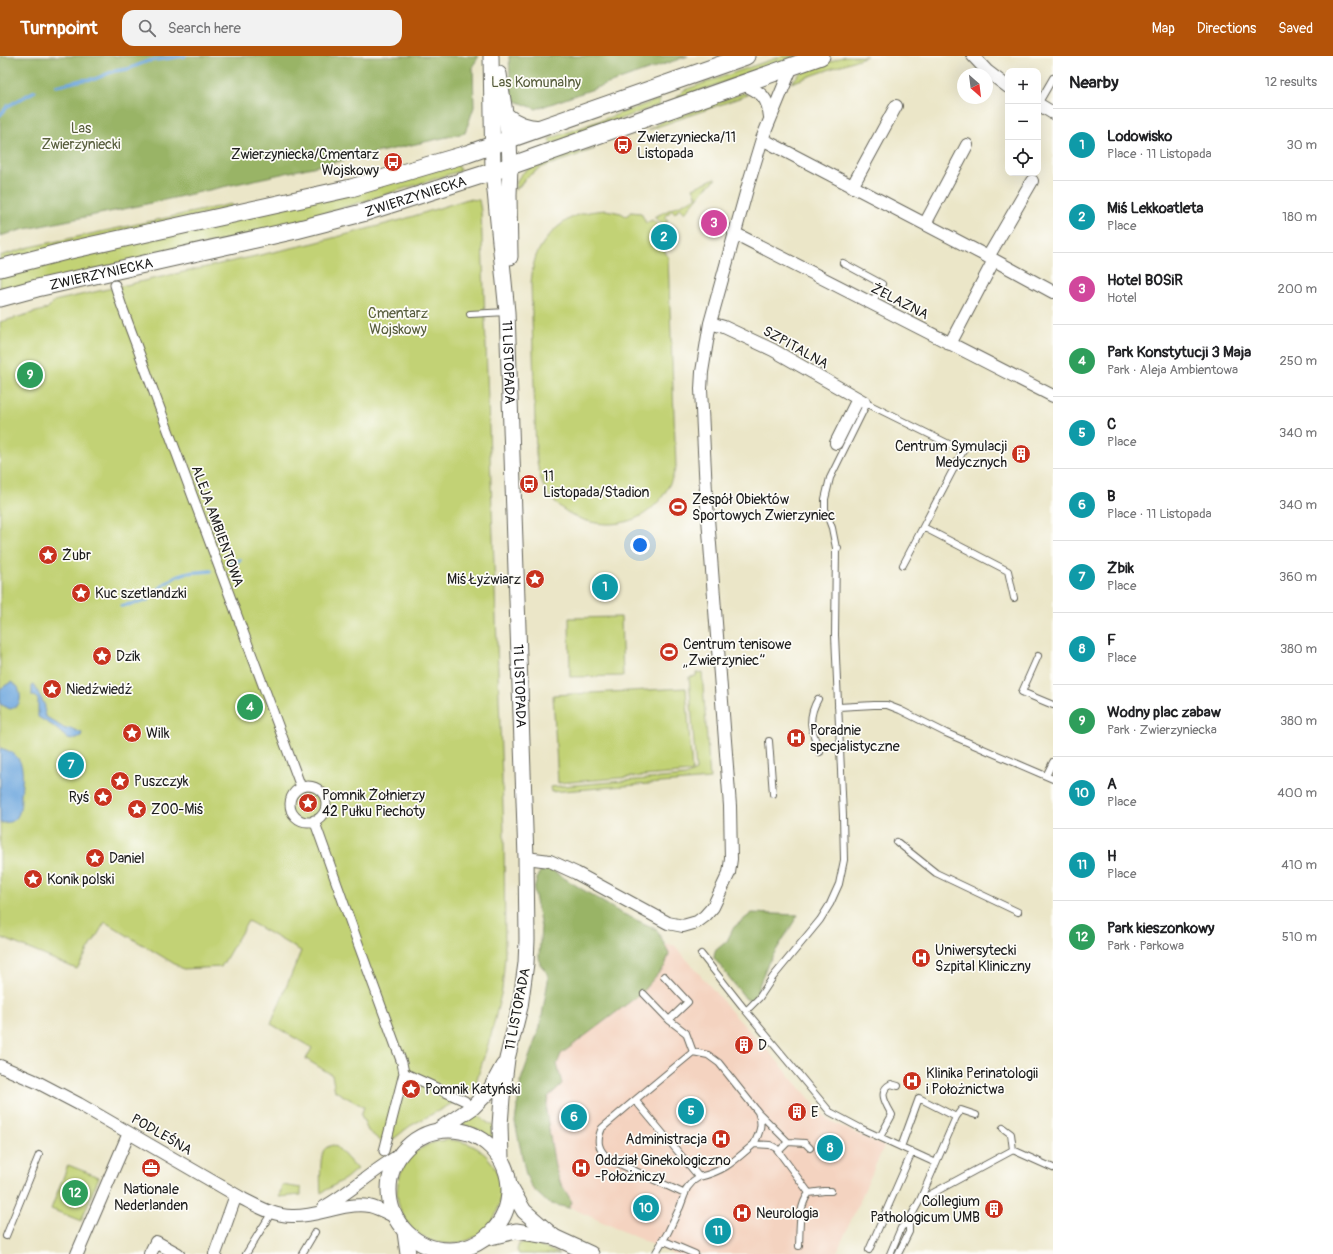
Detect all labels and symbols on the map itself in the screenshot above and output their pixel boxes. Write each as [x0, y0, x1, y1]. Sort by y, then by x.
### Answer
north arrow [957, 68, 993, 104]
park label: Las Komunalny [491, 74, 581, 91]
park label: Las Zwierzyniecki [41, 120, 121, 153]
place label: Zwierzyniecka/11 Listopada [637, 129, 736, 162]
bus stop icon: Zwierzyniecka/11 Listopada [612, 134, 634, 156]
place label: Zwierzyniecka/Cmentarz Wojskowy [231, 146, 379, 179]
bus stop icon: Zwierzyniecka/Cmentarz Wojskowy [382, 151, 404, 173]
street label: ZWIERZYNIECKA [363, 173, 468, 221]
pin: 3 [701, 208, 727, 238]
pin: 2 [651, 222, 677, 252]
street label: ZWIERZYNIECKA [48, 254, 155, 294]
street label: ŻELAZNA [868, 280, 931, 323]
park label: Cmentarz Wojskowy [368, 305, 428, 338]
street label: 11 LISTOPADA [498, 320, 518, 404]
street label: SZPITALNA [760, 322, 831, 372]
pin: 9 [17, 360, 43, 390]
place label: Centrum Symulacji Medycznych [895, 438, 1008, 471]
building icon: Centrum Symulacji Medycznych [1010, 443, 1032, 465]
street label: ALEJA AMBIENTOWA [188, 463, 247, 589]
place label: 11 Listopada/Stadion [543, 468, 650, 501]
bus stop icon: 11 Listopada/Stadion [518, 473, 540, 495]
place label: Zespół Obiektów Sportowych Zwierzyniec [692, 491, 835, 524]
sports icon: Zespół Obiektów Sportowych Zwierzyniec [667, 496, 689, 518]
your location [630, 535, 650, 555]
place icon: Żubr [37, 544, 59, 566]
place label: Żubr [62, 547, 91, 564]
place icon: Miś Łyżwiarz [524, 568, 546, 590]
place label: Miś Łyżwiarz [447, 571, 521, 588]
pin: 1 [592, 572, 618, 602]
place icon: Kuc szetlandzki [70, 582, 92, 604]
place label: Kuc szetlandzki [95, 585, 187, 602]
place label: Centrum tenisowe „Zwierzyniec” [683, 636, 792, 669]
sports icon: Centrum tenisowe „Zwierzyniec” [658, 641, 680, 663]
street label: 11 LISTOPADA [510, 644, 529, 728]
place icon: Dzik [91, 645, 113, 667]
place label: Dzik [116, 648, 141, 665]
place icon: Niedźwiedź [41, 678, 63, 700]
place label: Niedźwiedź [66, 681, 132, 698]
pin: 4 [237, 692, 263, 722]
place icon: Wilk [121, 722, 143, 744]
place label: Poradnie specjalistyczne [810, 722, 900, 755]
place label: Wilk [146, 725, 170, 742]
hospital icon: Poradnie specjalistyczne [785, 727, 807, 749]
pin: 7 [58, 750, 84, 780]
place icon: Puszczyk [109, 770, 131, 792]
place label: Puszczyk [134, 773, 189, 790]
place icon: Ryś [92, 786, 114, 808]
place label: Pomnik Żołnierzy 42 Pułku Piechoty [322, 787, 425, 820]
place label: Ryś [69, 789, 90, 806]
place icon: Pomnik Żołnierzy 42 Pułku Piechoty [297, 792, 319, 814]
place icon: ZOO-Miś [126, 798, 148, 820]
place label: ZOO-Miś [151, 801, 204, 818]
place icon: Daniel [84, 847, 106, 869]
place label: Daniel [109, 850, 145, 867]
place icon: Konik polski [22, 868, 44, 890]
place label: Konik polski [47, 871, 115, 888]
place label: Uniwersytecki Szpital Kliniczny [935, 942, 1031, 975]
hospital icon: Uniwersytecki Szpital Kliniczny [910, 947, 932, 969]
street label: 11 LISTOPADA [501, 966, 534, 1052]
building icon: D [733, 1034, 755, 1056]
place label: D [758, 1037, 767, 1054]
place label: Klinika Perinatologii i Położnictwa [926, 1065, 1038, 1098]
hospital icon: Klinika Perinatologii i Położnictwa [901, 1070, 923, 1092]
place icon: Pomnik Katyński [400, 1078, 422, 1100]
place label: Pomnik Katyński [425, 1081, 521, 1098]
pin: 5 [678, 1096, 704, 1126]
building icon: E [786, 1101, 808, 1123]
pin: 6 [561, 1102, 587, 1132]
place label: E [811, 1104, 818, 1121]
street label: PODLEŚNA [128, 1109, 196, 1159]
hospital icon: Administracja [710, 1128, 732, 1150]
place label: Administracja [626, 1131, 707, 1148]
pin: 8 [817, 1133, 843, 1163]
place label: Oddział Ginekologiczno -Położniczy [595, 1152, 731, 1185]
office icon: Nationale Nederlanden [140, 1157, 162, 1179]
hospital icon: Oddział Ginekologiczno -Położniczy [570, 1157, 592, 1179]
pin: 12 [62, 1178, 88, 1208]
place label: Nationale Nederlanden [114, 1181, 188, 1214]
pin: 10 [633, 1193, 659, 1223]
place label: Collegium Pathologicum UMB [870, 1193, 980, 1226]
building icon: Collegium Pathologicum UMB [983, 1198, 1005, 1220]
hospital icon: Neurologia [731, 1202, 753, 1224]
place label: Neurologia [756, 1205, 819, 1222]
pin: 11 [705, 1216, 731, 1246]

